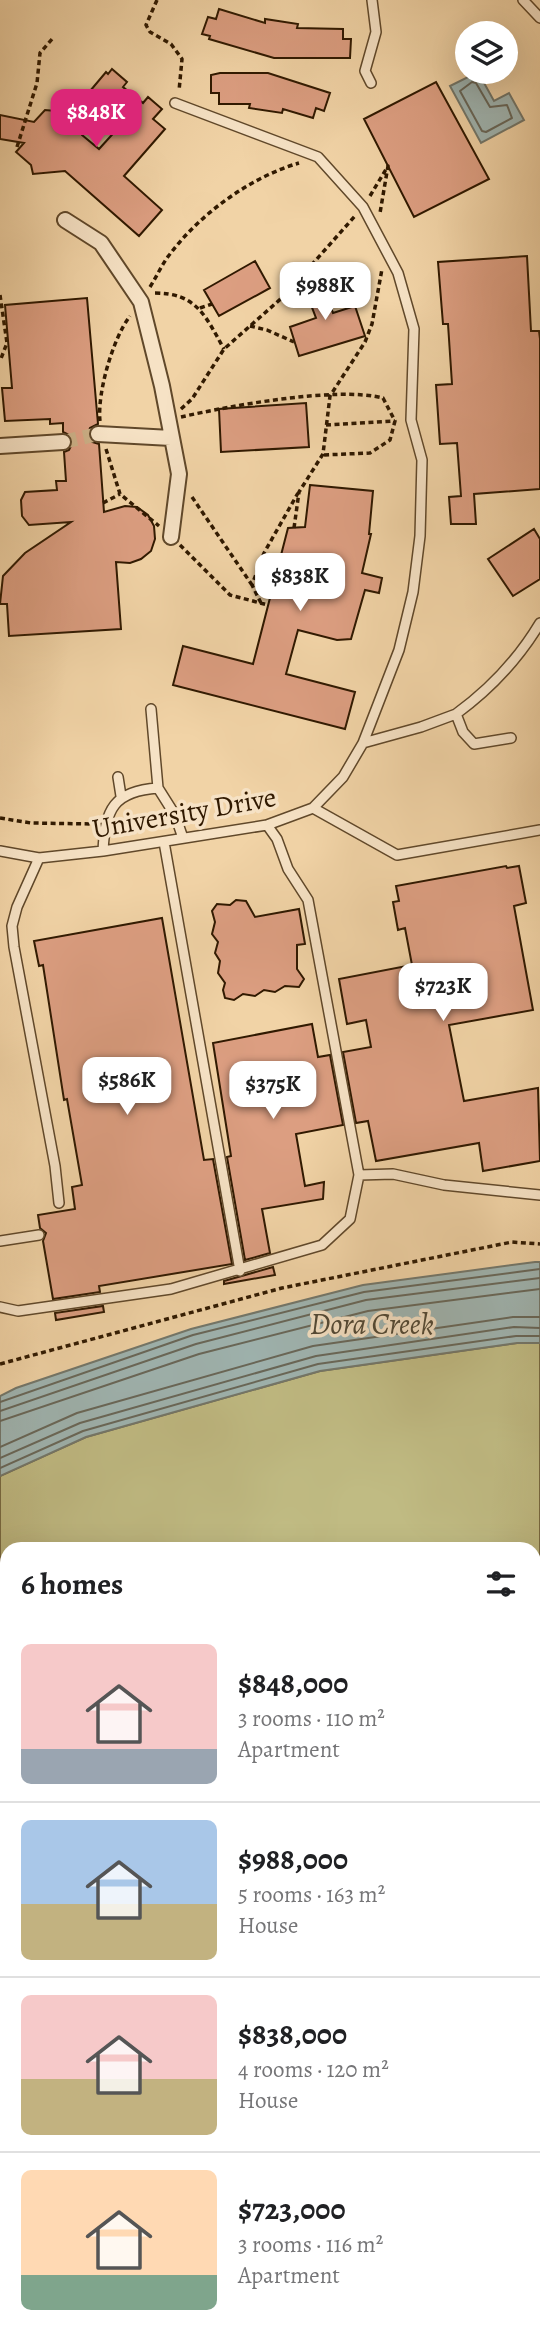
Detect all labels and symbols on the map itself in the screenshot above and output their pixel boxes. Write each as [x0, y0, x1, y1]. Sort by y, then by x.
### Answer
pin: $848K [47, 90, 145, 149]
pin: $988K [276, 262, 374, 322]
pin: $838K [251, 554, 349, 613]
street label: University Drive [89, 778, 279, 848]
pin: $723K [394, 964, 492, 1023]
pin: $586K [78, 1058, 176, 1117]
pin: $375K [224, 1062, 322, 1121]
water label: Dora Creek [310, 1304, 434, 1344]

